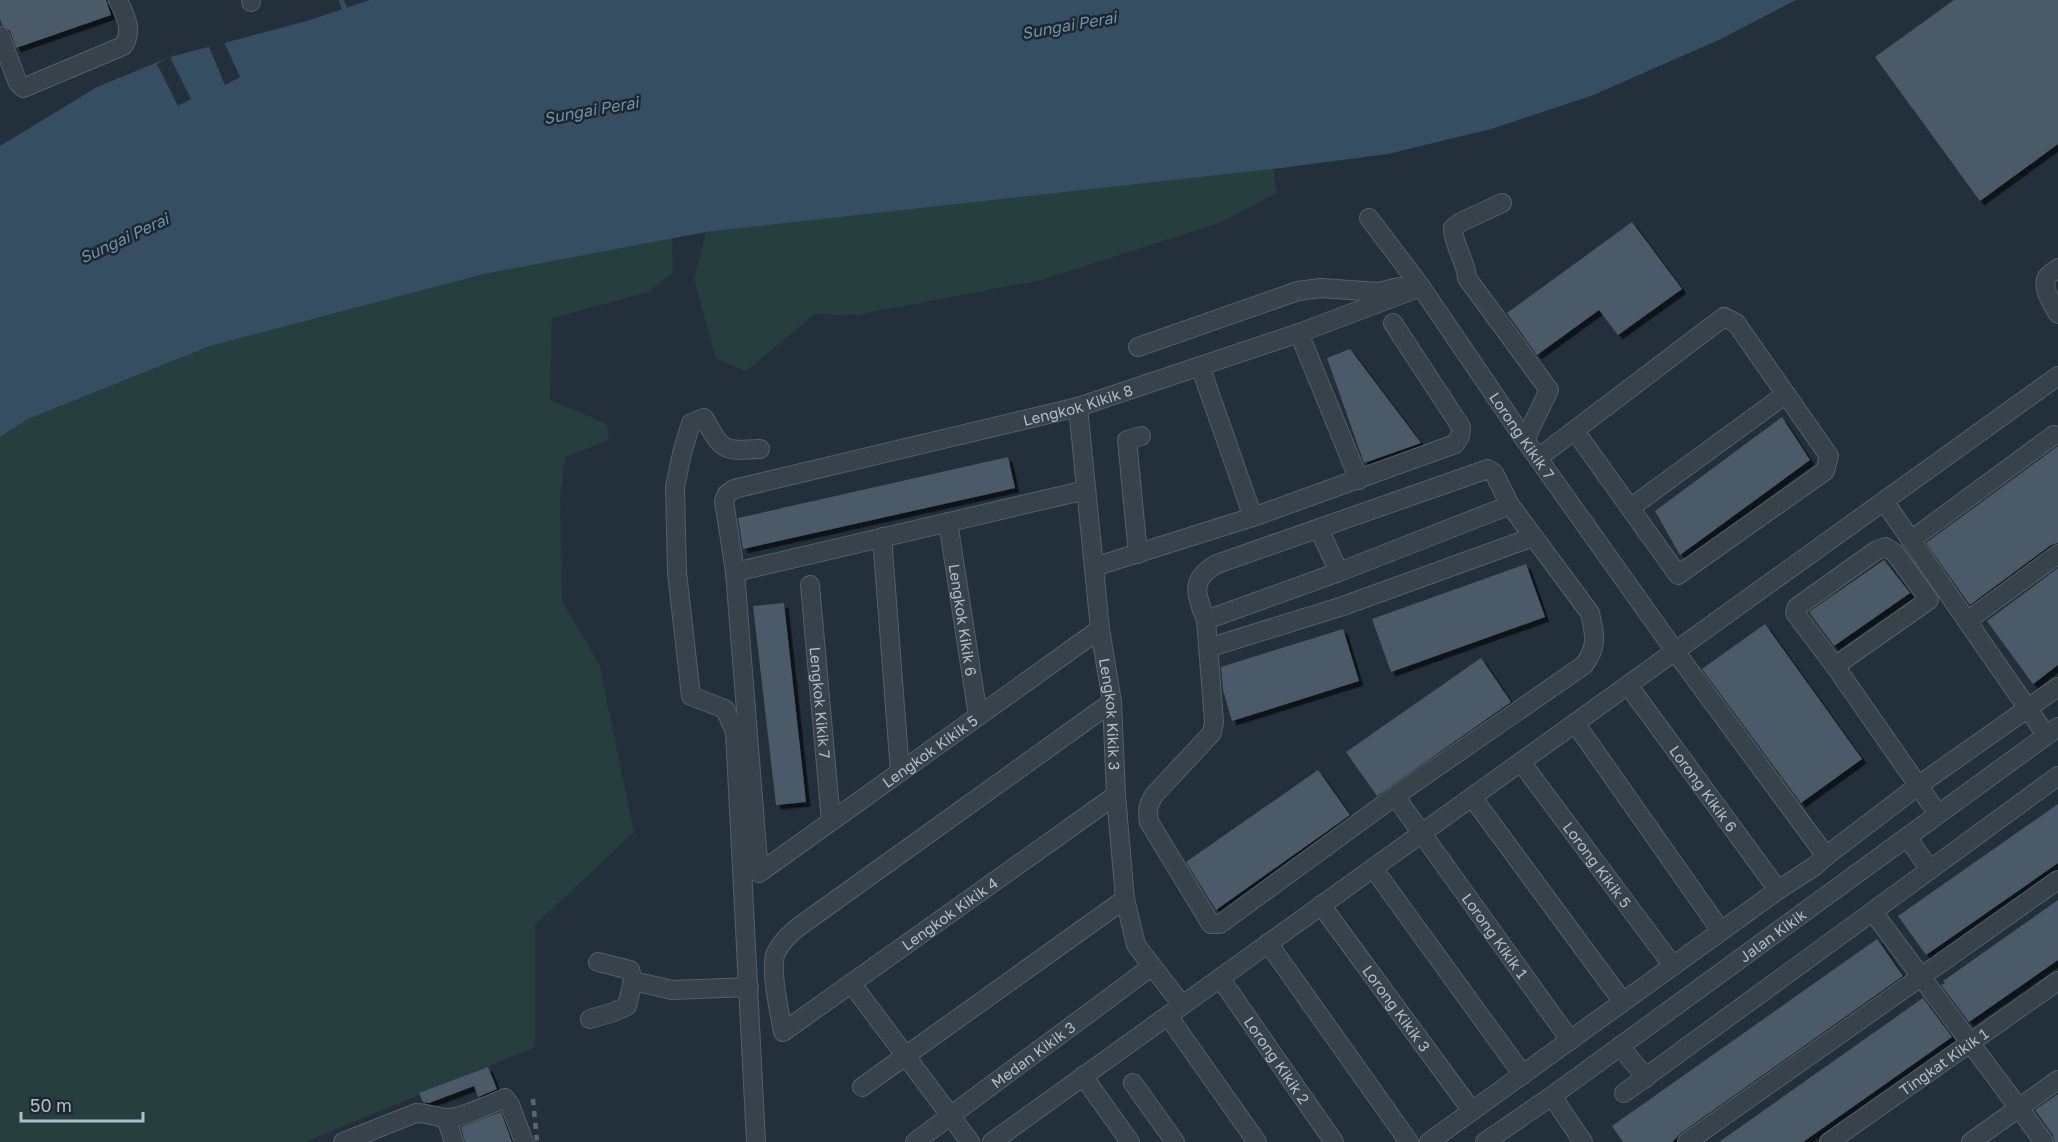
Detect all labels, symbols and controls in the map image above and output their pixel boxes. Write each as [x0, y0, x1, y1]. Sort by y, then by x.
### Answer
water label: Sungai Perai [1020, 7, 1120, 43]
water label: Sungai Perai [542, 92, 642, 128]
water label: Sungai Perai [76, 208, 173, 267]
street label: Lengkok Kikik 8 [1021, 380, 1135, 429]
street label: Lorong Kikik 7 [1486, 389, 1559, 482]
street label: Lengkok Kikik 6 [946, 562, 981, 677]
street label: Lengkok Kikik 7 [807, 646, 834, 759]
street label: Lengkok Kikik 3 [1096, 657, 1124, 771]
street label: Lengkok Kikik 5 [879, 711, 981, 791]
street label: Lorong Kikik 6 [1666, 742, 1741, 835]
street label: Lorong Kikik 5 [1560, 818, 1635, 911]
street label: Lengkok Kikik 4 [898, 873, 1001, 954]
street label: Lorong Kikik 1 [1459, 890, 1532, 982]
street label: Jalan Kikik [1735, 905, 1810, 966]
street label: Lorong Kikik 3 [1359, 962, 1434, 1055]
street label: Lorong Kikik 2 [1241, 1013, 1314, 1107]
street label: Medan Kikik 3 [987, 1017, 1079, 1092]
street label: Tingkat Kikik 1 [1896, 1024, 1992, 1099]
scale bar [21, 1085, 142, 1123]
text: 50 m [30, 1094, 72, 1116]

